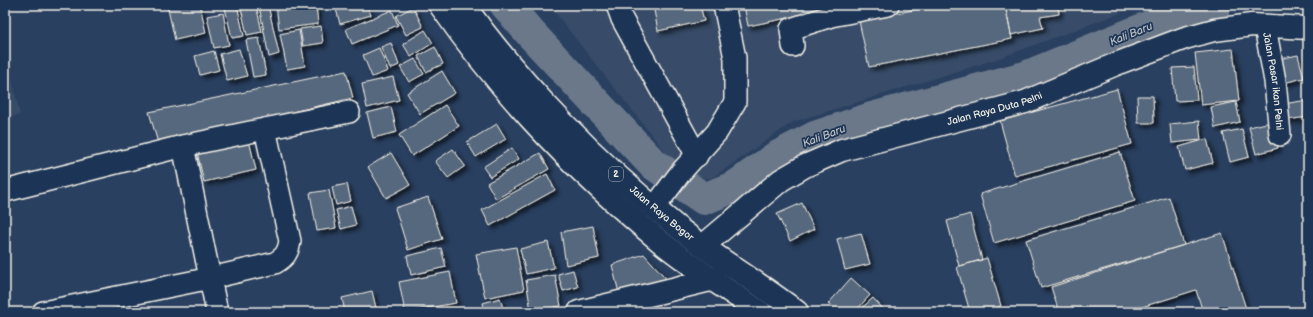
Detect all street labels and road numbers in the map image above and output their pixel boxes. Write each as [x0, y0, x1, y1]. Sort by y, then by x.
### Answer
street label: Jalan Pasar ikan Pelni [1260, 32, 1286, 131]
street label: Jalan Raya Duta Pelni [946, 89, 1044, 128]
road number: 2 [609, 167, 623, 181]
street label: Jalan Raya Bogor [627, 183, 696, 244]

